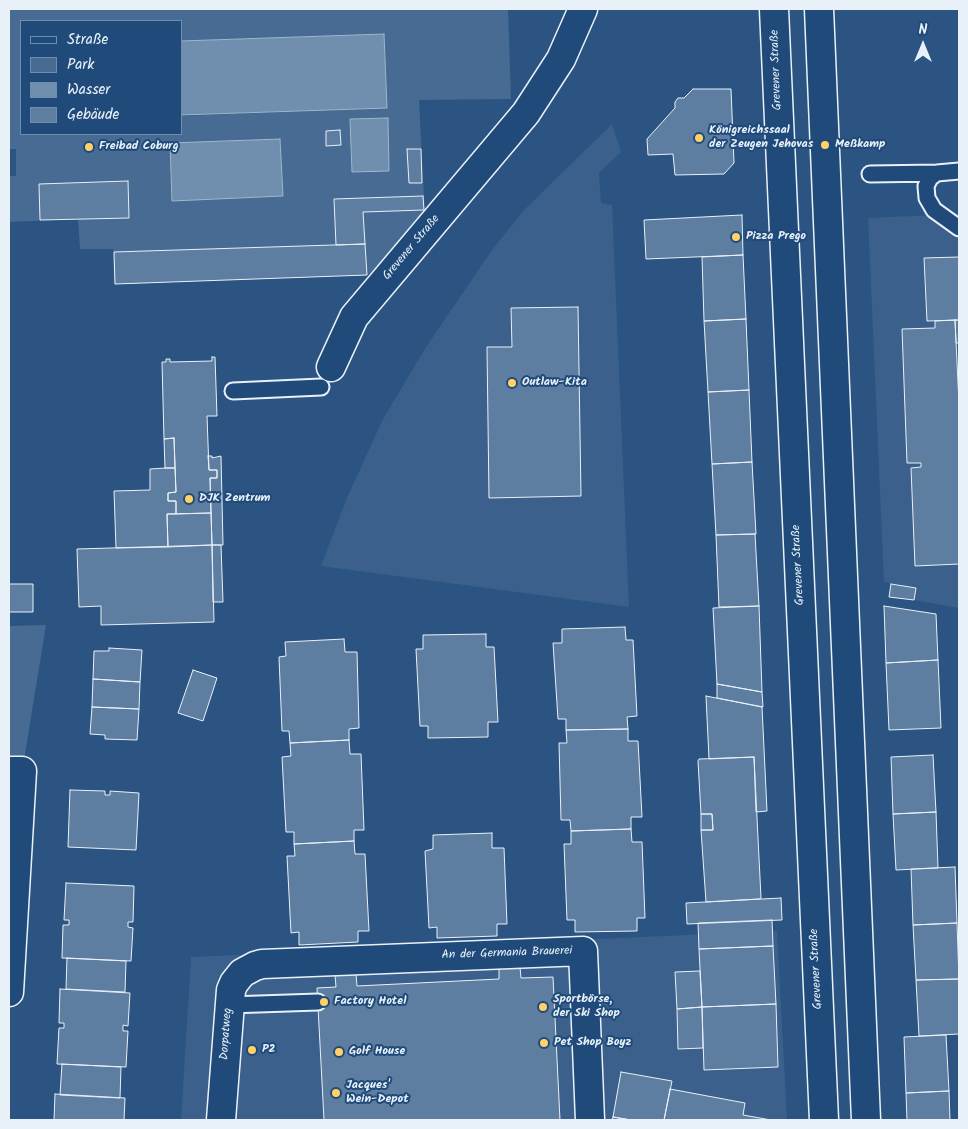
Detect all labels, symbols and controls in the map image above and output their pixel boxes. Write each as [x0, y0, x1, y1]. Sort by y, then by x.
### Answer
text: N [919, 19, 927, 41]
legend [20, 20, 182, 135]
north arrow [898, 20, 948, 70]
text: Straße [67, 28, 108, 52]
street label: Grevener Straße [768, 29, 786, 111]
text: Park [67, 53, 94, 77]
text: Wasser [67, 78, 110, 102]
text: Gebäude [67, 103, 119, 127]
place label: Königreichssaal der Zeugen Jehovas [709, 124, 813, 152]
marker: Königreichssaal der Zeugen Jehovas [693, 132, 705, 144]
place label: Meßkamp [835, 138, 885, 152]
marker: Meßkamp [819, 139, 831, 151]
place label: Freibad Coburg [99, 140, 178, 154]
marker: Freibad Coburg [83, 141, 95, 153]
street label: Grevener Straße [381, 212, 443, 284]
place label: Pizza Prego [746, 230, 806, 244]
marker: Pizza Prego [730, 231, 742, 243]
place label: Outlaw-Kita [522, 376, 587, 390]
marker: Outlaw-Kita [506, 377, 518, 389]
place label: DJK Zentrum [199, 492, 270, 506]
marker: DJK Zentrum [183, 493, 195, 505]
street label: Grevener Straße [790, 524, 808, 606]
street label: Grevener Straße [808, 928, 826, 1010]
street label: An der Germania Brauerei [441, 945, 573, 963]
place label: Sportbörse, der Ski Shop [553, 993, 620, 1021]
place label: Factory Hotel [334, 995, 406, 1009]
marker: Factory Hotel [318, 996, 330, 1008]
marker: Sportbörse, der Ski Shop [537, 1001, 549, 1013]
street label: Dorpatweg [218, 1007, 236, 1061]
place label: Pet Shop Boyz [554, 1036, 631, 1050]
marker: Pet Shop Boyz [538, 1037, 550, 1049]
place label: P2 [262, 1043, 276, 1057]
marker: P2 [246, 1044, 258, 1056]
place label: Golf House [349, 1045, 405, 1059]
marker: Golf House [333, 1046, 345, 1058]
place label: Jacques' Wein-Depot [346, 1079, 409, 1107]
marker: Jacques' Wein-Depot [330, 1087, 342, 1099]

